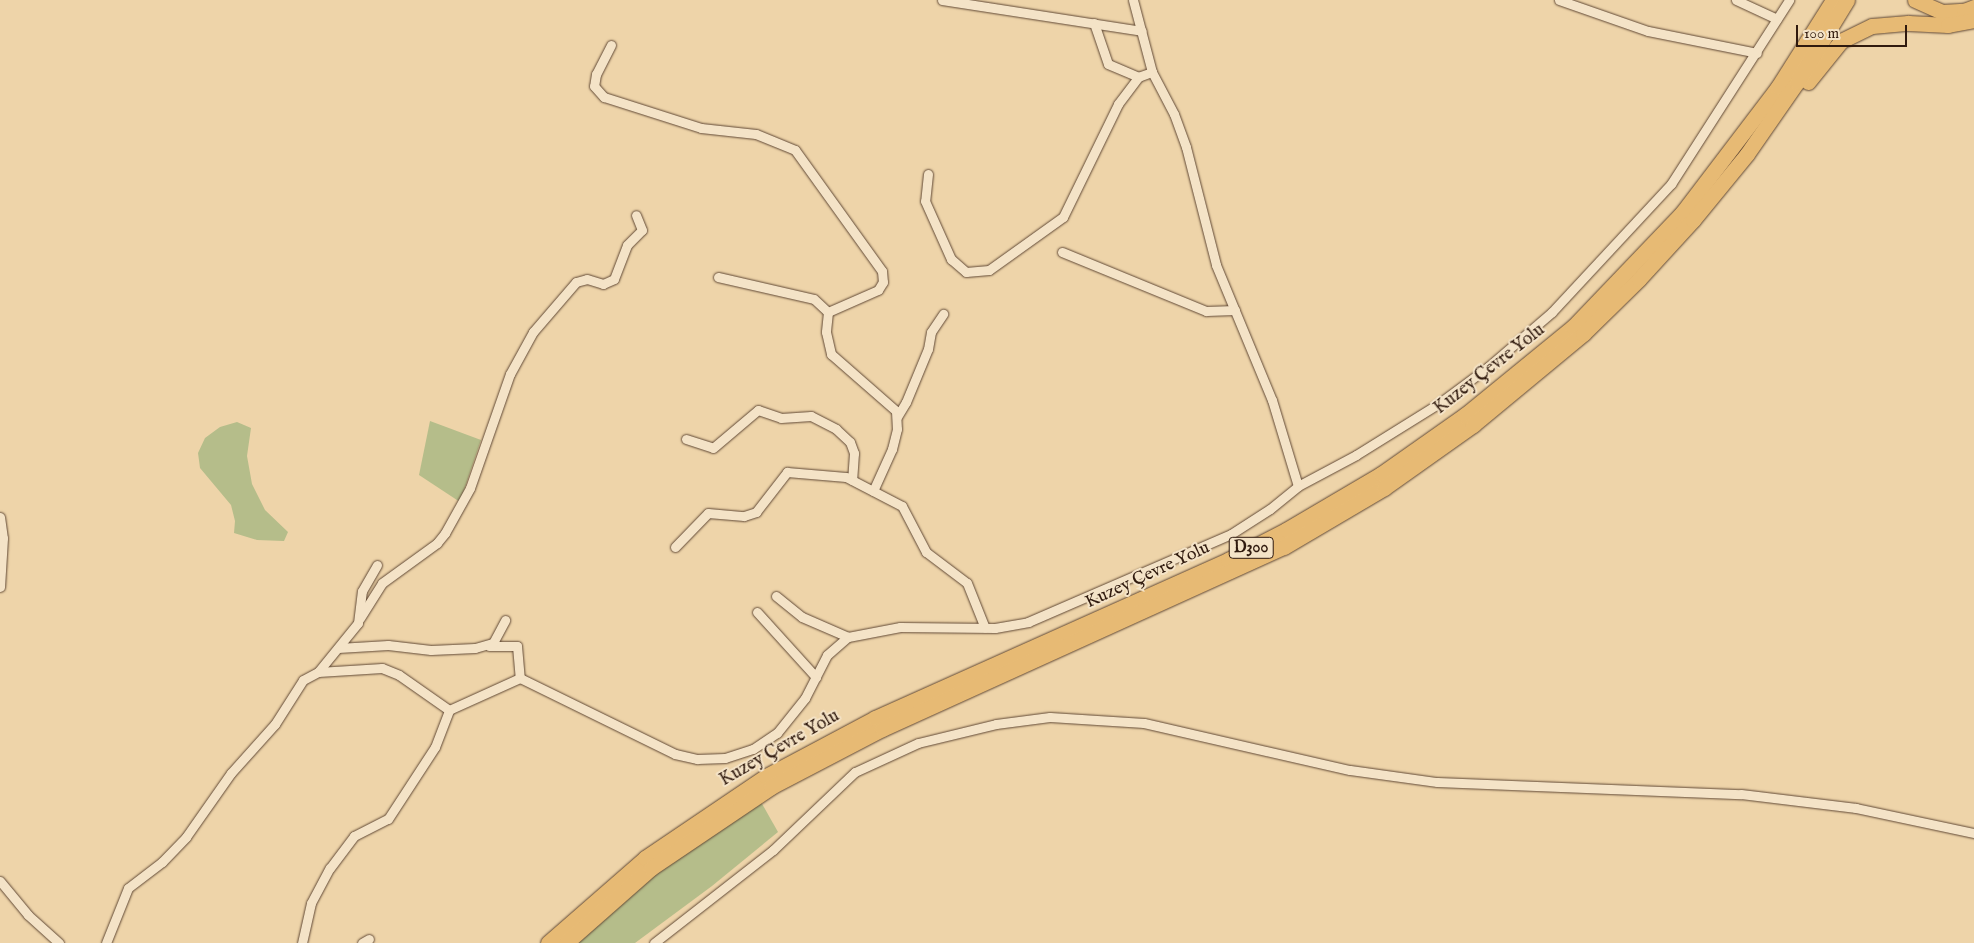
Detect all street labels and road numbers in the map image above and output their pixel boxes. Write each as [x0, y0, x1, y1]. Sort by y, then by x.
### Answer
street label: Kuzey Çevre Yolu [1430, 320, 1550, 420]
road number: D300 [1228, 534, 1274, 562]
street label: Kuzey Çevre Yolu [1082, 538, 1214, 614]
street label: Kuzey Çevre Yolu [716, 706, 844, 792]

